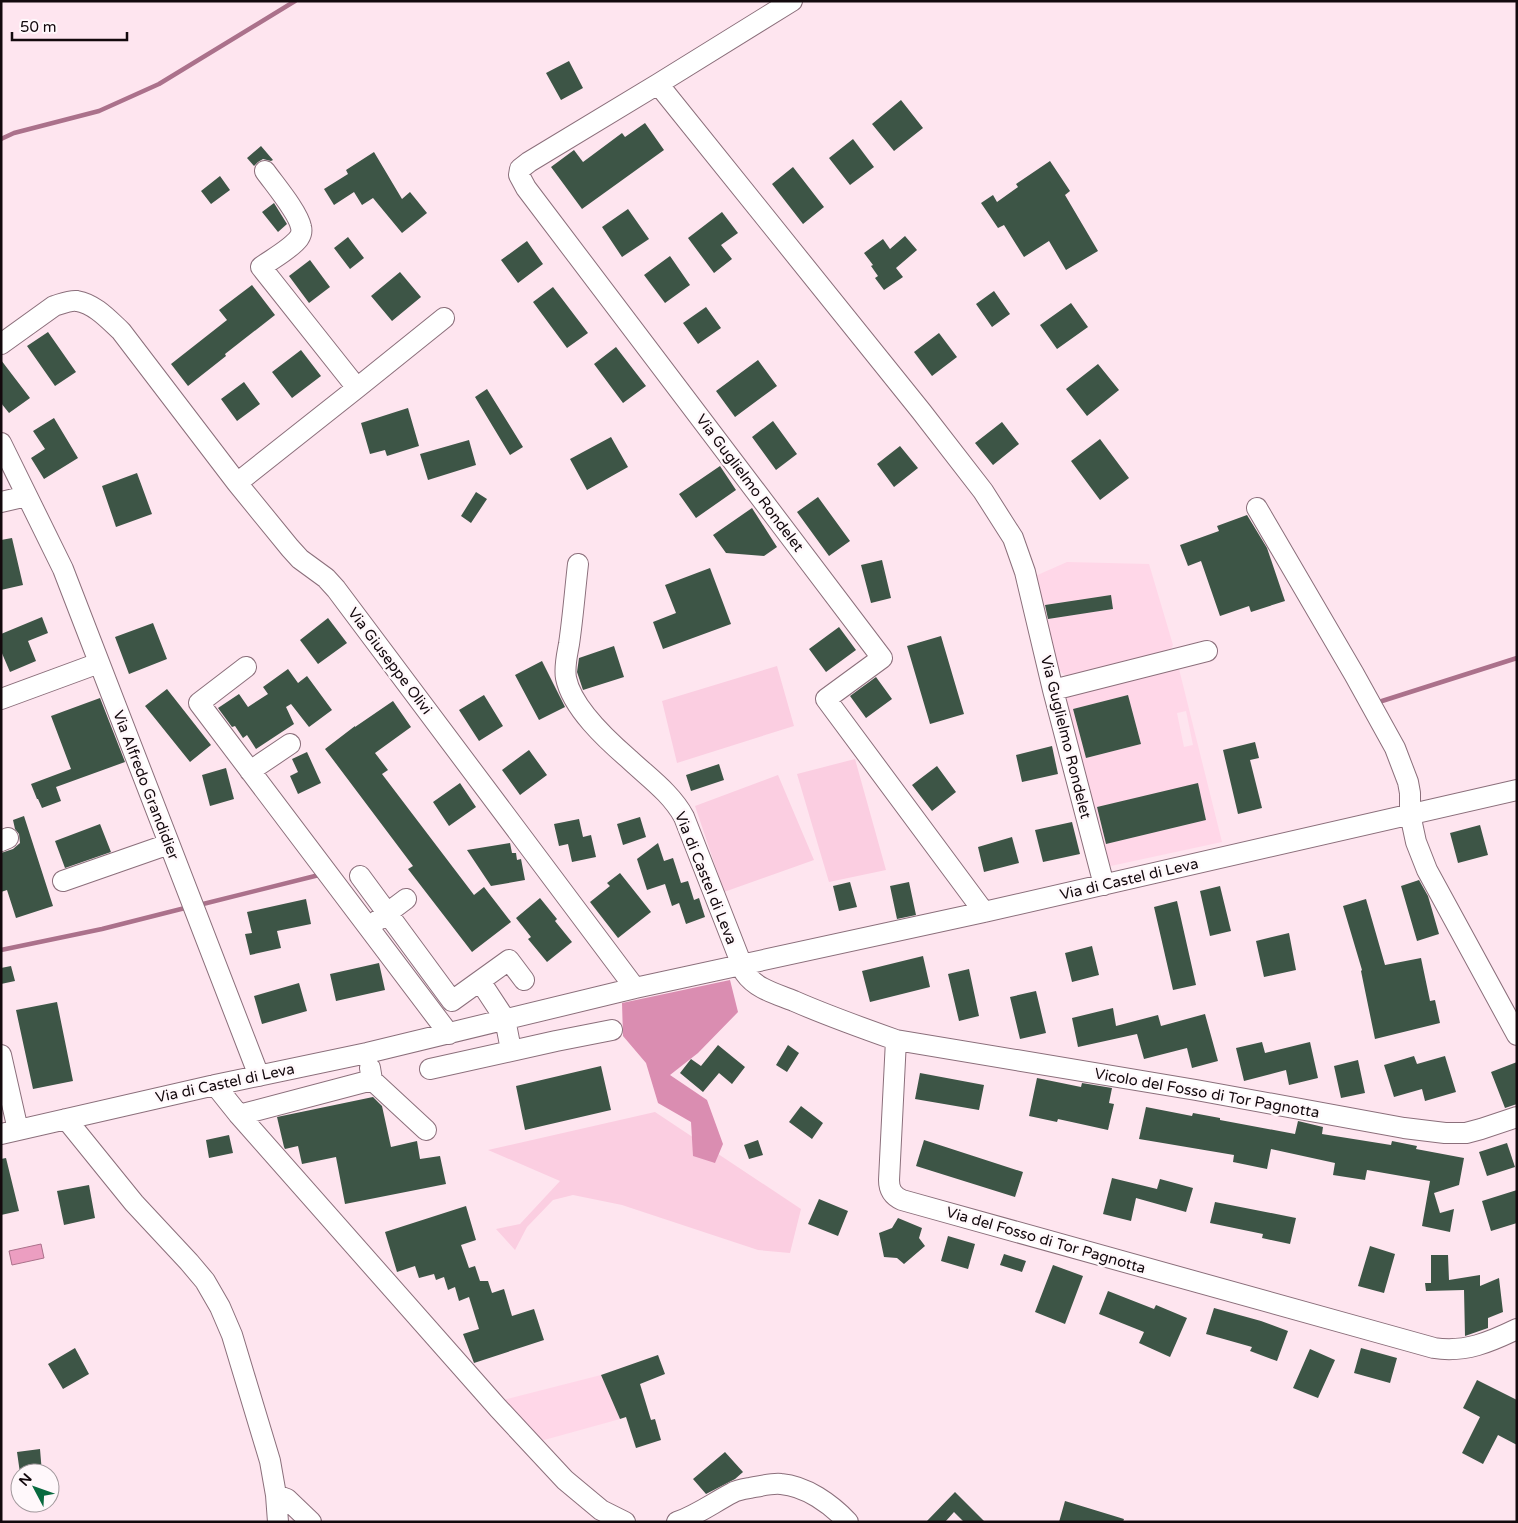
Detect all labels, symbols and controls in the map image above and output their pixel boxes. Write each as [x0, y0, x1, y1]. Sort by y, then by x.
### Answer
scale bar [12, 10, 128, 42]
text: 50 m [20, 18, 57, 36]
street label: Via Guglielmo Rondelet [692, 411, 808, 556]
street label: Via Giuseppe Olivi [344, 604, 436, 718]
street label: Via Guglielmo Rondelet [1037, 653, 1095, 821]
street label: Via Alfredo Grandidier [109, 708, 183, 863]
street label: Via di Castel di Leva [671, 809, 741, 947]
street label: Via di Castel di Leva [1058, 854, 1200, 904]
street label: Via di Castel di Leva [154, 1059, 296, 1107]
street label: Vicolo del Fosso di Tor Pagnotta [1093, 1064, 1321, 1122]
street label: Via del Fosso di Tor Pagnotta [944, 1203, 1148, 1277]
north arrow [10, 1463, 60, 1513]
text: N [15, 1470, 36, 1490]

